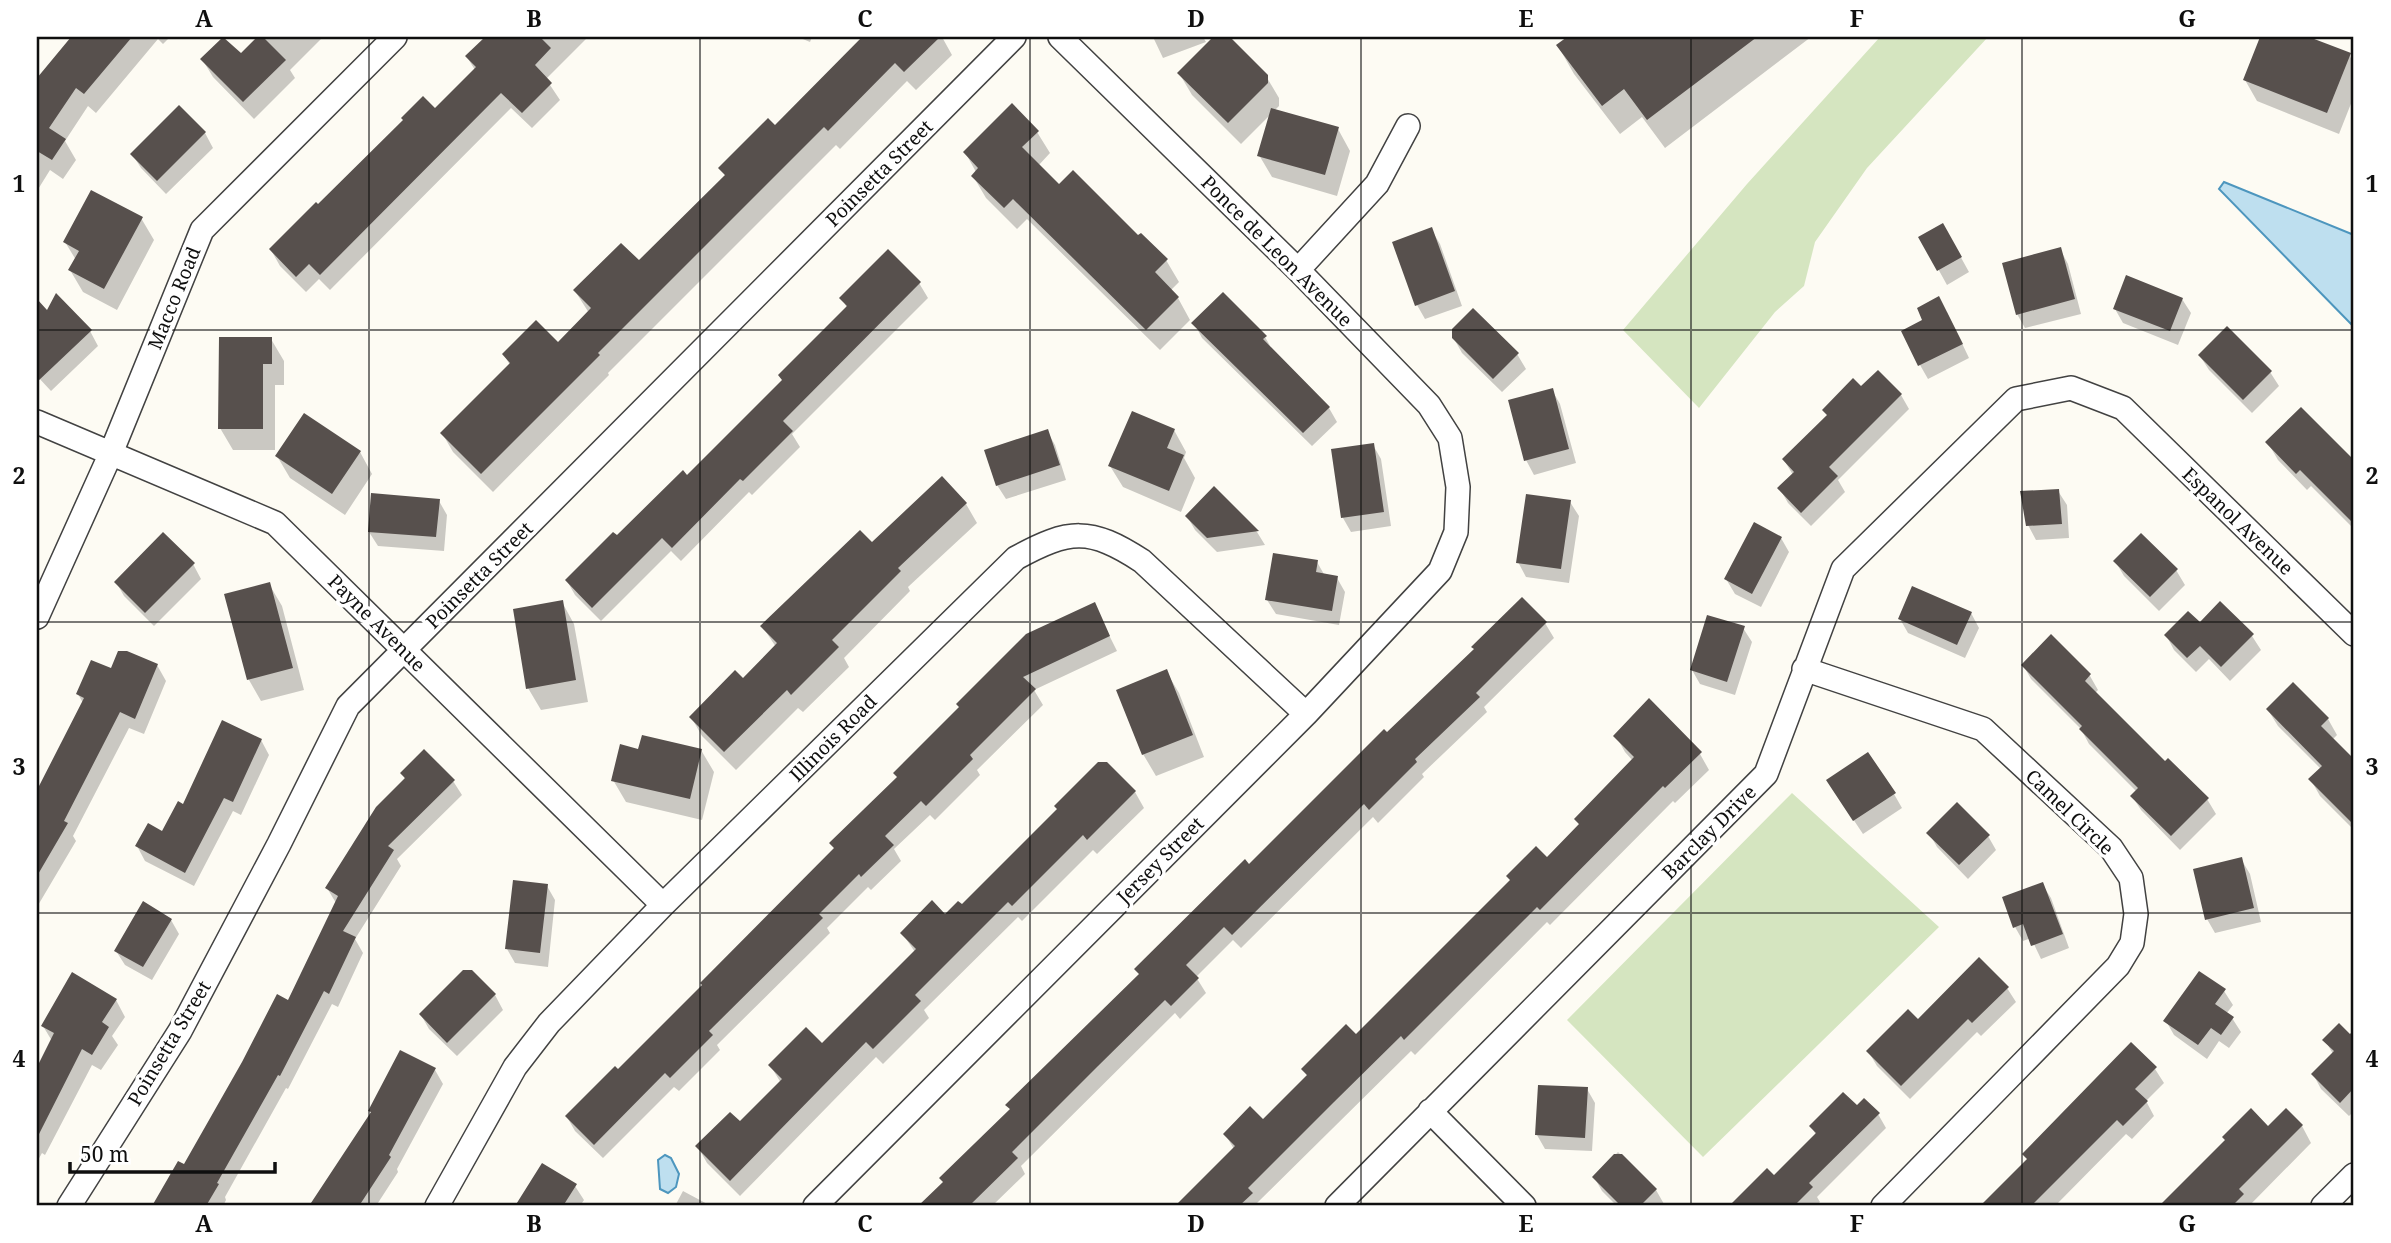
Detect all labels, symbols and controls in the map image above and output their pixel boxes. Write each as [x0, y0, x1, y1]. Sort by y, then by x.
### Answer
text: A [195, 2, 213, 34]
text: B [526, 2, 542, 34]
text: C [857, 2, 873, 34]
text: D [1187, 2, 1205, 34]
text: E [1518, 2, 1534, 34]
text: F [1850, 2, 1864, 34]
text: G [2178, 2, 2196, 34]
street label: Poinsetta Street [820, 114, 938, 232]
text: 1 [13, 167, 26, 199]
text: 1 [2366, 167, 2379, 199]
street label: Ponce de Leon Avenue [1196, 170, 1358, 332]
street label: Macco Road [142, 242, 207, 353]
text: 2 [13, 459, 26, 491]
text: 2 [2366, 459, 2379, 491]
street label: Espanol Avenue [2177, 461, 2299, 581]
street label: Poinsetta Street [420, 516, 538, 634]
street label: Payne Avenue [323, 569, 431, 677]
street label: Illinois Road [784, 688, 883, 787]
text: 3 [13, 750, 26, 782]
text: 3 [2366, 750, 2379, 782]
street label: Camel Circle [2020, 763, 2120, 861]
street label: Barclay Drive [1656, 779, 1762, 885]
street label: Jersey Street [1110, 811, 1209, 910]
street label: Poinsetta Street [121, 975, 217, 1110]
text: 4 [13, 1042, 26, 1074]
text: 4 [2366, 1042, 2379, 1074]
scale bar [70, 1131, 275, 1175]
text: 50 m [80, 1140, 129, 1168]
text: A [195, 1207, 213, 1239]
text: B [526, 1207, 542, 1239]
text: C [857, 1207, 873, 1239]
text: D [1187, 1207, 1205, 1239]
text: E [1518, 1207, 1534, 1239]
text: F [1850, 1207, 1864, 1239]
text: G [2178, 1207, 2196, 1239]

